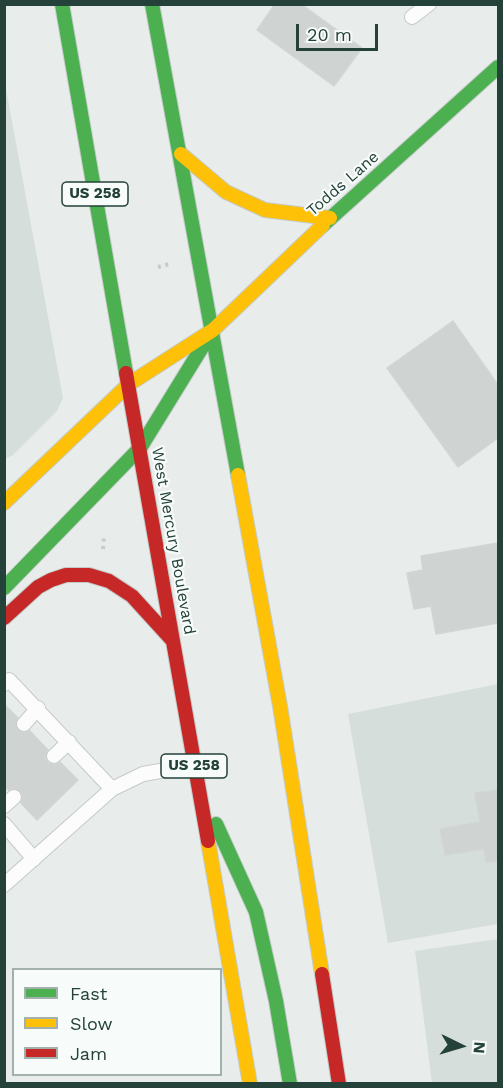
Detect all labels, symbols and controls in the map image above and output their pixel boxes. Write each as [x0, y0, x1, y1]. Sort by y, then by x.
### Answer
scale bar [299, 12, 382, 50]
text: 20 m [307, 24, 352, 45]
street label: Todds Lane [303, 147, 383, 221]
road number: US 258 [62, 182, 128, 206]
street label: West Mercury Boulevard [147, 446, 199, 636]
road number: US 258 [161, 754, 227, 778]
legend [12, 968, 222, 1076]
text: Fast [70, 983, 107, 1004]
text: Slow [70, 1013, 113, 1034]
north arrow [431, 1016, 491, 1076]
text: N [469, 1041, 489, 1054]
text: Jam [70, 1043, 107, 1064]

